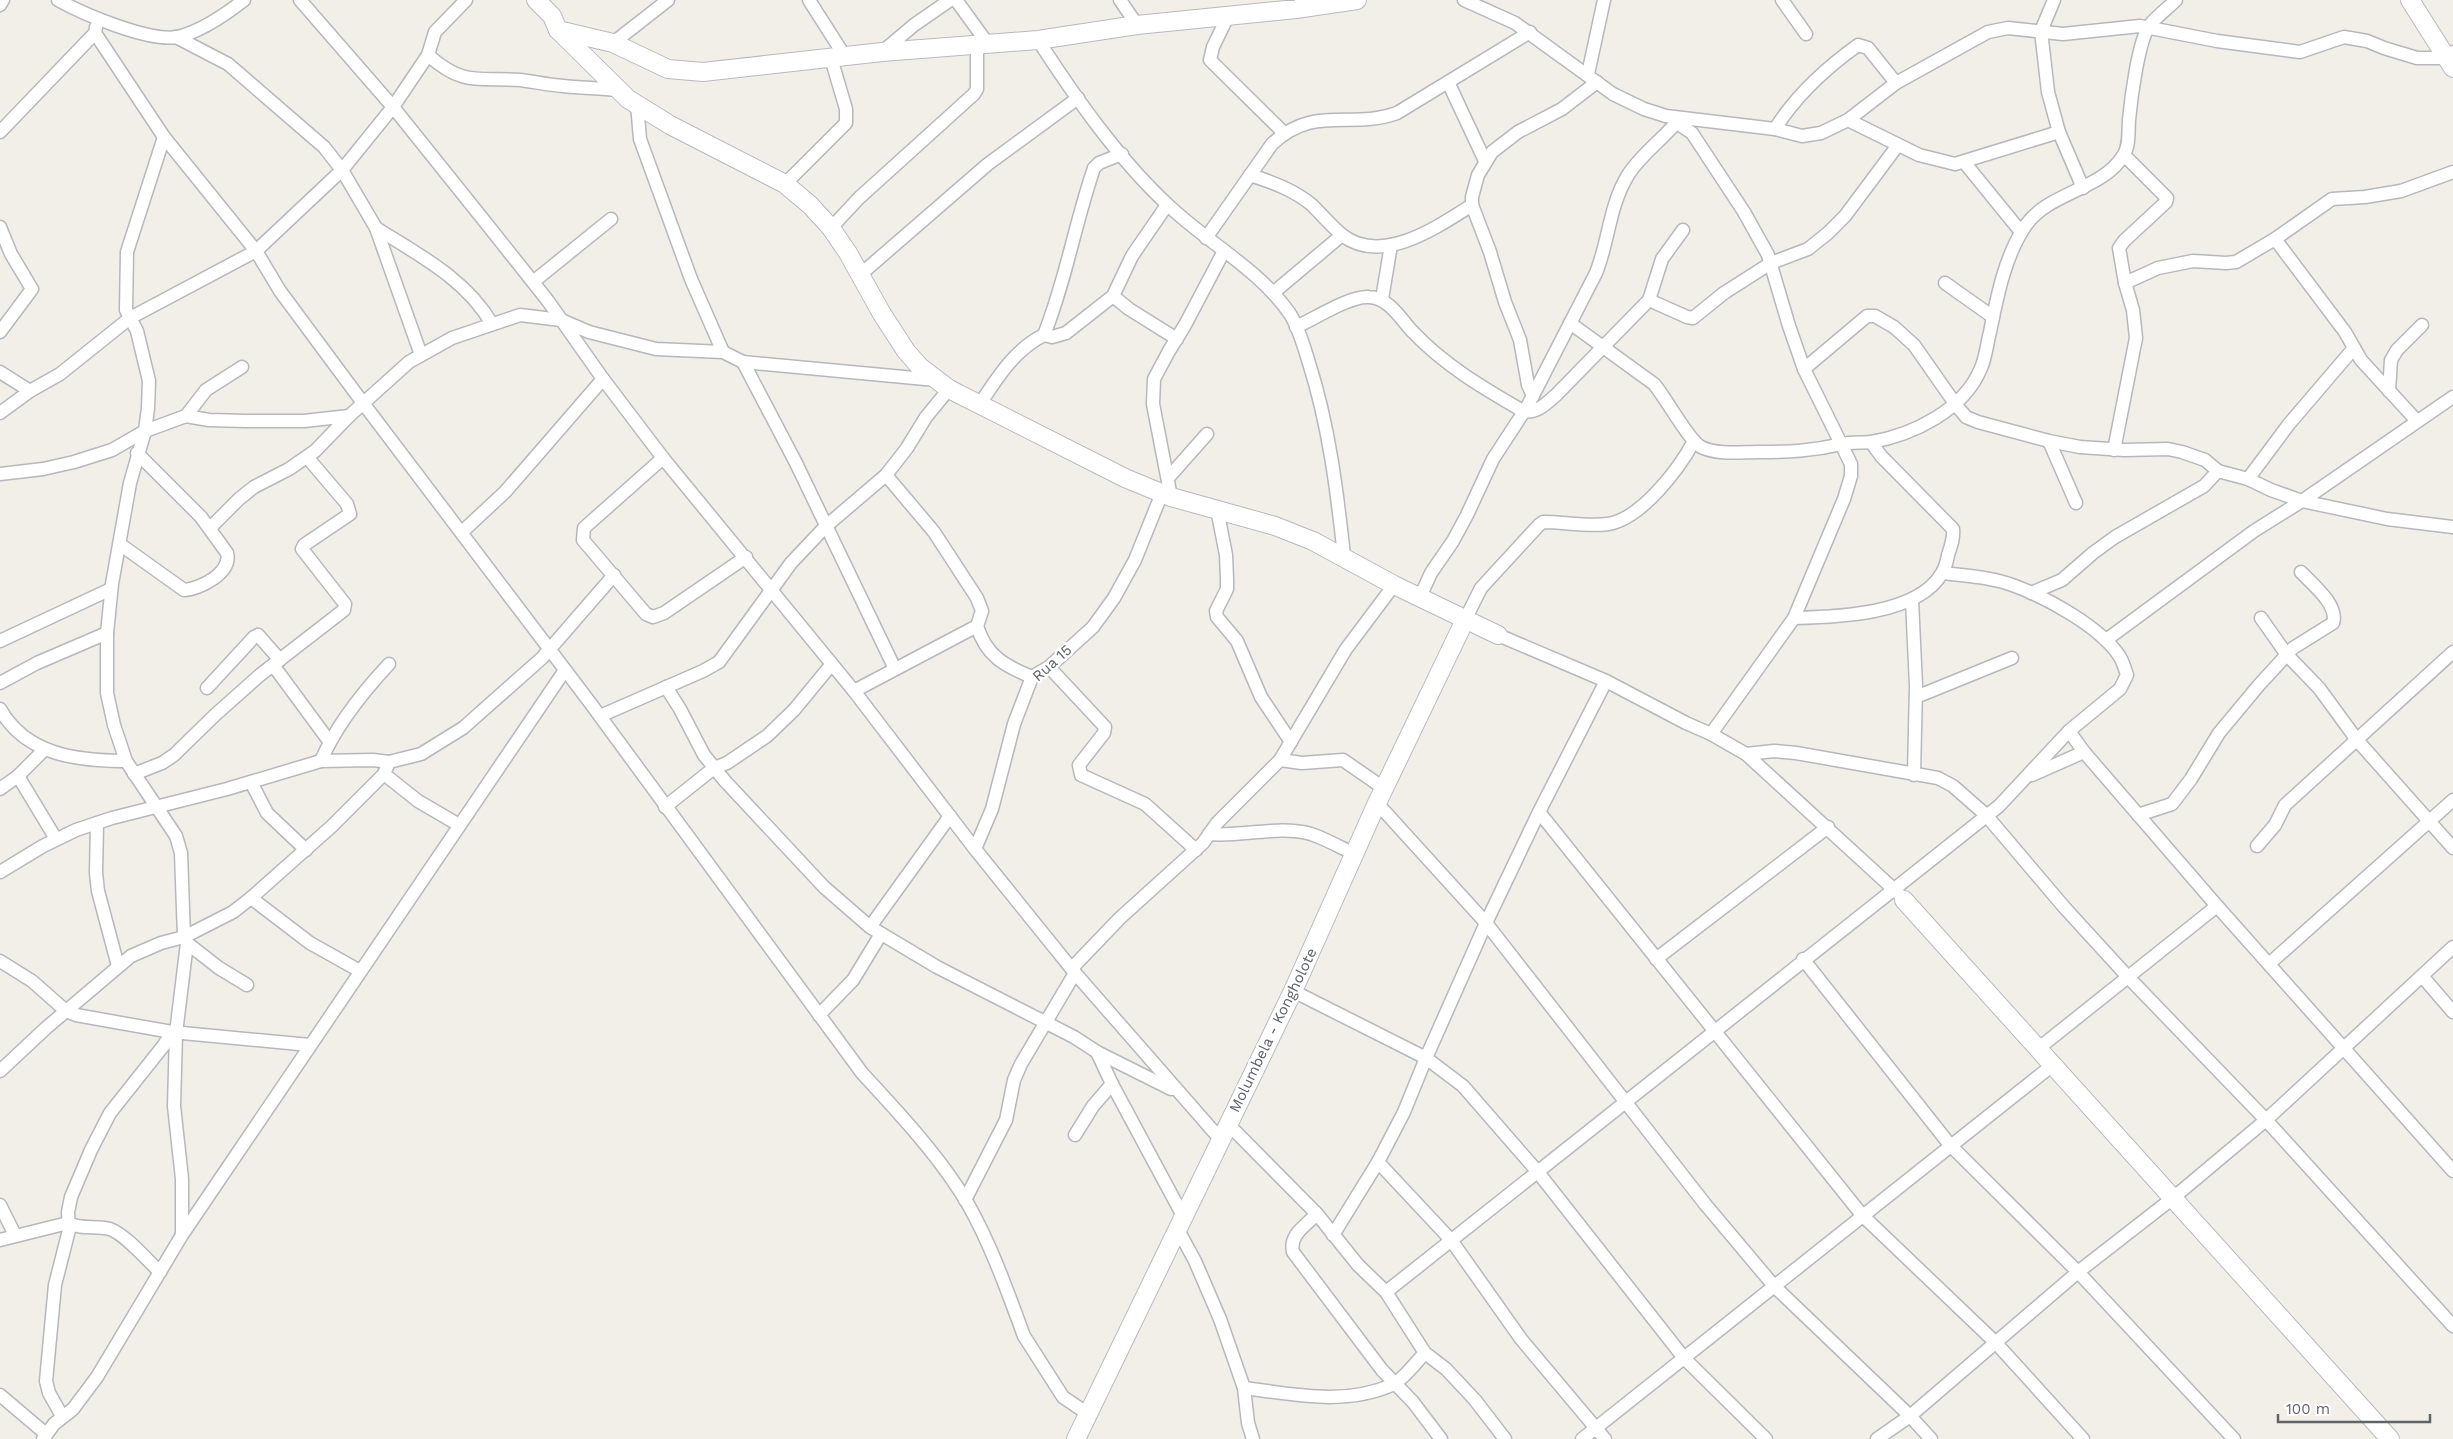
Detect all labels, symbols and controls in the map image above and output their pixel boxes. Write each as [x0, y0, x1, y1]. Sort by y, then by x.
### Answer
street label: Rua 15 [1029, 641, 1075, 685]
street label: Molumbela - Kongholote [1225, 945, 1321, 1115]
scale bar [2278, 1392, 2430, 1424]
text: 100 m [2286, 1400, 2330, 1418]

